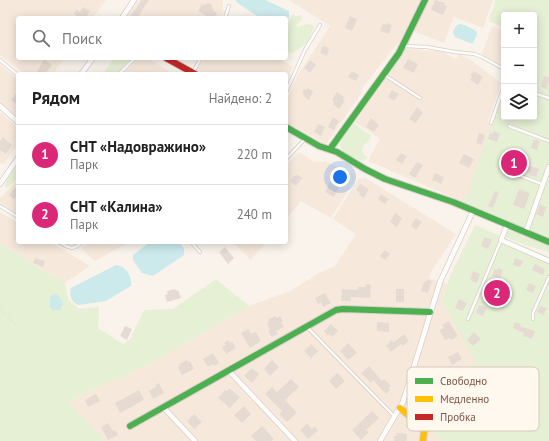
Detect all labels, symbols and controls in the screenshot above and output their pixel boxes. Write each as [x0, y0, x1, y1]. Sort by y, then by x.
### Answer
map controls [501, 12, 537, 120]
button: + [501, 12, 537, 48]
search box [16, 16, 288, 60]
icon: search [30, 27, 52, 49]
text: Поиск [62, 29, 102, 48]
button: − [501, 48, 537, 84]
button: layers [501, 84, 537, 120]
text: Рядом [32, 87, 80, 109]
text: Найдено: 2 [209, 90, 272, 107]
text: СНТ «Надовражино» [70, 137, 206, 156]
text: 1 [41, 146, 49, 163]
text: 220 m [237, 146, 272, 163]
pin: 1 [501, 148, 527, 178]
text: Парк [70, 156, 98, 173]
your location [330, 167, 350, 187]
text: СНТ «Калина» [70, 197, 163, 216]
text: 2 [41, 206, 49, 223]
text: 240 m [237, 206, 272, 223]
text: Парк [70, 216, 98, 233]
pin: 2 [484, 278, 510, 308]
legend [407, 367, 539, 431]
text: Свободно [440, 374, 487, 388]
text: Медленно [440, 392, 489, 406]
text: Пробка [440, 410, 476, 424]

